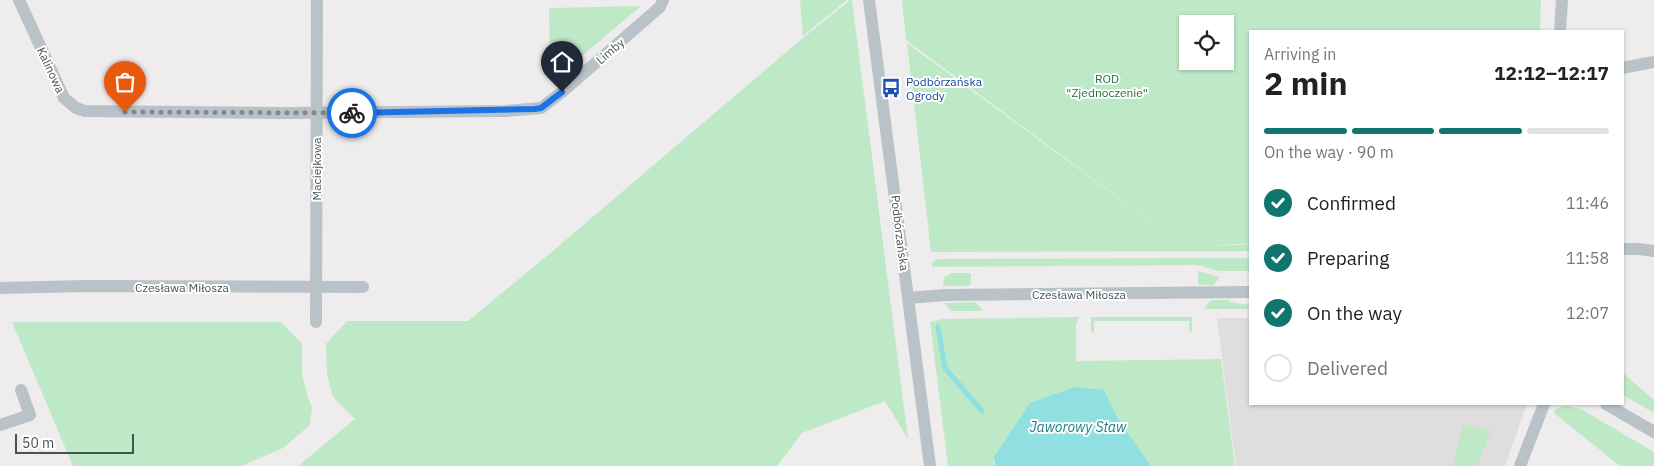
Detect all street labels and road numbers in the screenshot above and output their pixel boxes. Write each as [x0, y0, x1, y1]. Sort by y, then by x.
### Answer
street label: Limby [593, 35, 627, 67]
street label: Kalinowa [34, 45, 68, 96]
street label: Maciejkowa [309, 137, 324, 201]
street label: Podbórzańska [888, 194, 912, 272]
street label: Czesława Miłosza [135, 280, 230, 295]
street label: Czesława Miłosza [1032, 287, 1127, 302]

